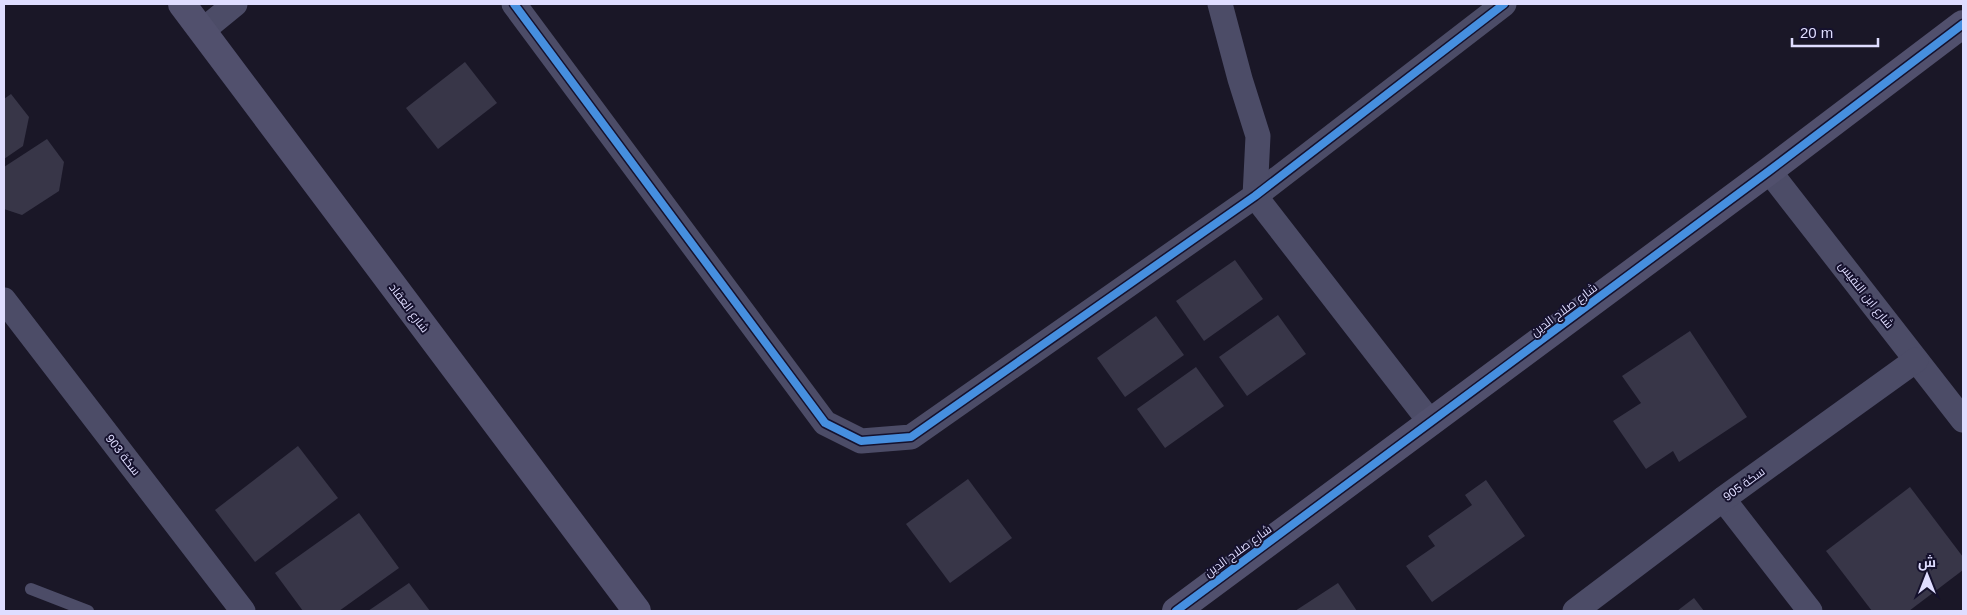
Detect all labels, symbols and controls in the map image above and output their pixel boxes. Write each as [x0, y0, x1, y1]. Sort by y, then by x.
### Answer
scale bar [1792, 15, 1878, 47]
text: 20 m [1800, 24, 1833, 41]
street label: شارع ابن النفيس [1835, 259, 1896, 332]
street label: شارع العقاد [385, 281, 432, 336]
street label: شارع صلاح الدين [1528, 281, 1601, 340]
street label: سكة 903 [103, 432, 143, 478]
street label: سكة 905 [1720, 464, 1768, 504]
street label: شارع صلاح الدين [1202, 522, 1275, 581]
north arrow [1902, 550, 1952, 600]
text: ش [1918, 554, 1936, 571]

